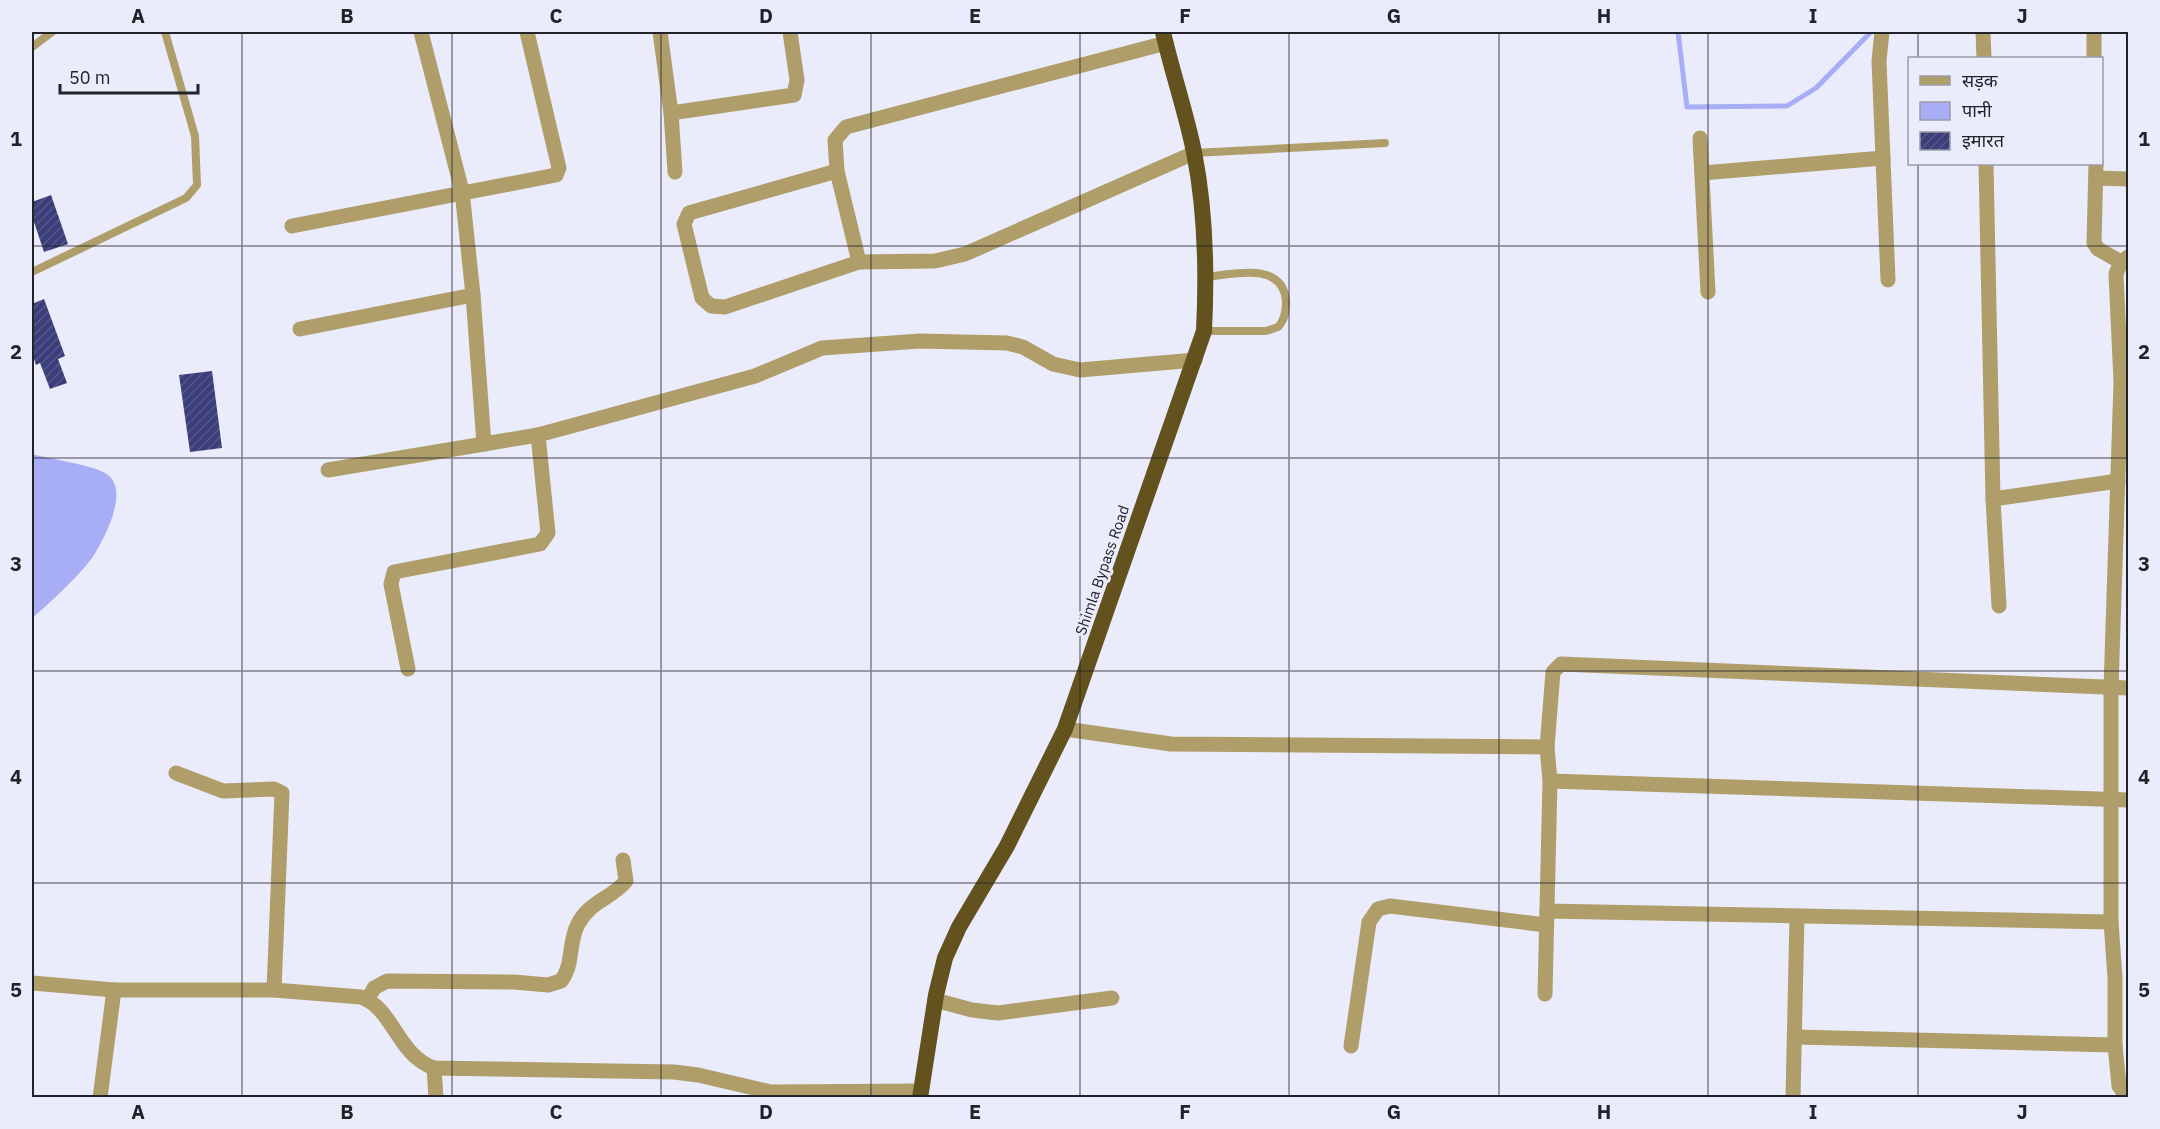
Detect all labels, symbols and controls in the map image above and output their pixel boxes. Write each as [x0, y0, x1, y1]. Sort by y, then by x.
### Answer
text: A [131, 2, 145, 29]
text: B [340, 2, 354, 29]
text: C [549, 2, 563, 29]
text: D [759, 2, 773, 29]
text: E [969, 2, 981, 29]
text: F [1179, 2, 1191, 29]
text: G [1387, 2, 1401, 29]
text: H [1597, 2, 1611, 29]
text: I [1809, 2, 1817, 29]
text: J [2016, 2, 2028, 29]
scale bar [60, 57, 198, 95]
legend [1908, 57, 2103, 165]
text: 50 m [69, 66, 111, 89]
text: सड़क [1962, 69, 1999, 92]
text: पानी [1962, 99, 1992, 122]
text: 1 [10, 125, 22, 152]
text: 1 [2138, 125, 2150, 152]
text: इमारत [1962, 129, 2005, 152]
text: 2 [10, 338, 22, 365]
text: 2 [2138, 338, 2150, 365]
street label: Shimla Bypass Road [1071, 503, 1133, 637]
text: 3 [10, 550, 22, 577]
text: 3 [2138, 550, 2150, 577]
text: 4 [10, 763, 22, 790]
text: 4 [2138, 763, 2150, 790]
text: 5 [10, 976, 22, 1003]
text: 5 [2138, 976, 2150, 1003]
text: A [131, 1098, 145, 1125]
text: B [340, 1098, 354, 1125]
text: C [549, 1098, 563, 1125]
text: D [759, 1098, 773, 1125]
text: E [969, 1098, 981, 1125]
text: F [1179, 1098, 1191, 1125]
text: G [1387, 1098, 1401, 1125]
text: H [1597, 1098, 1611, 1125]
text: I [1809, 1098, 1817, 1125]
text: J [2016, 1098, 2028, 1125]

